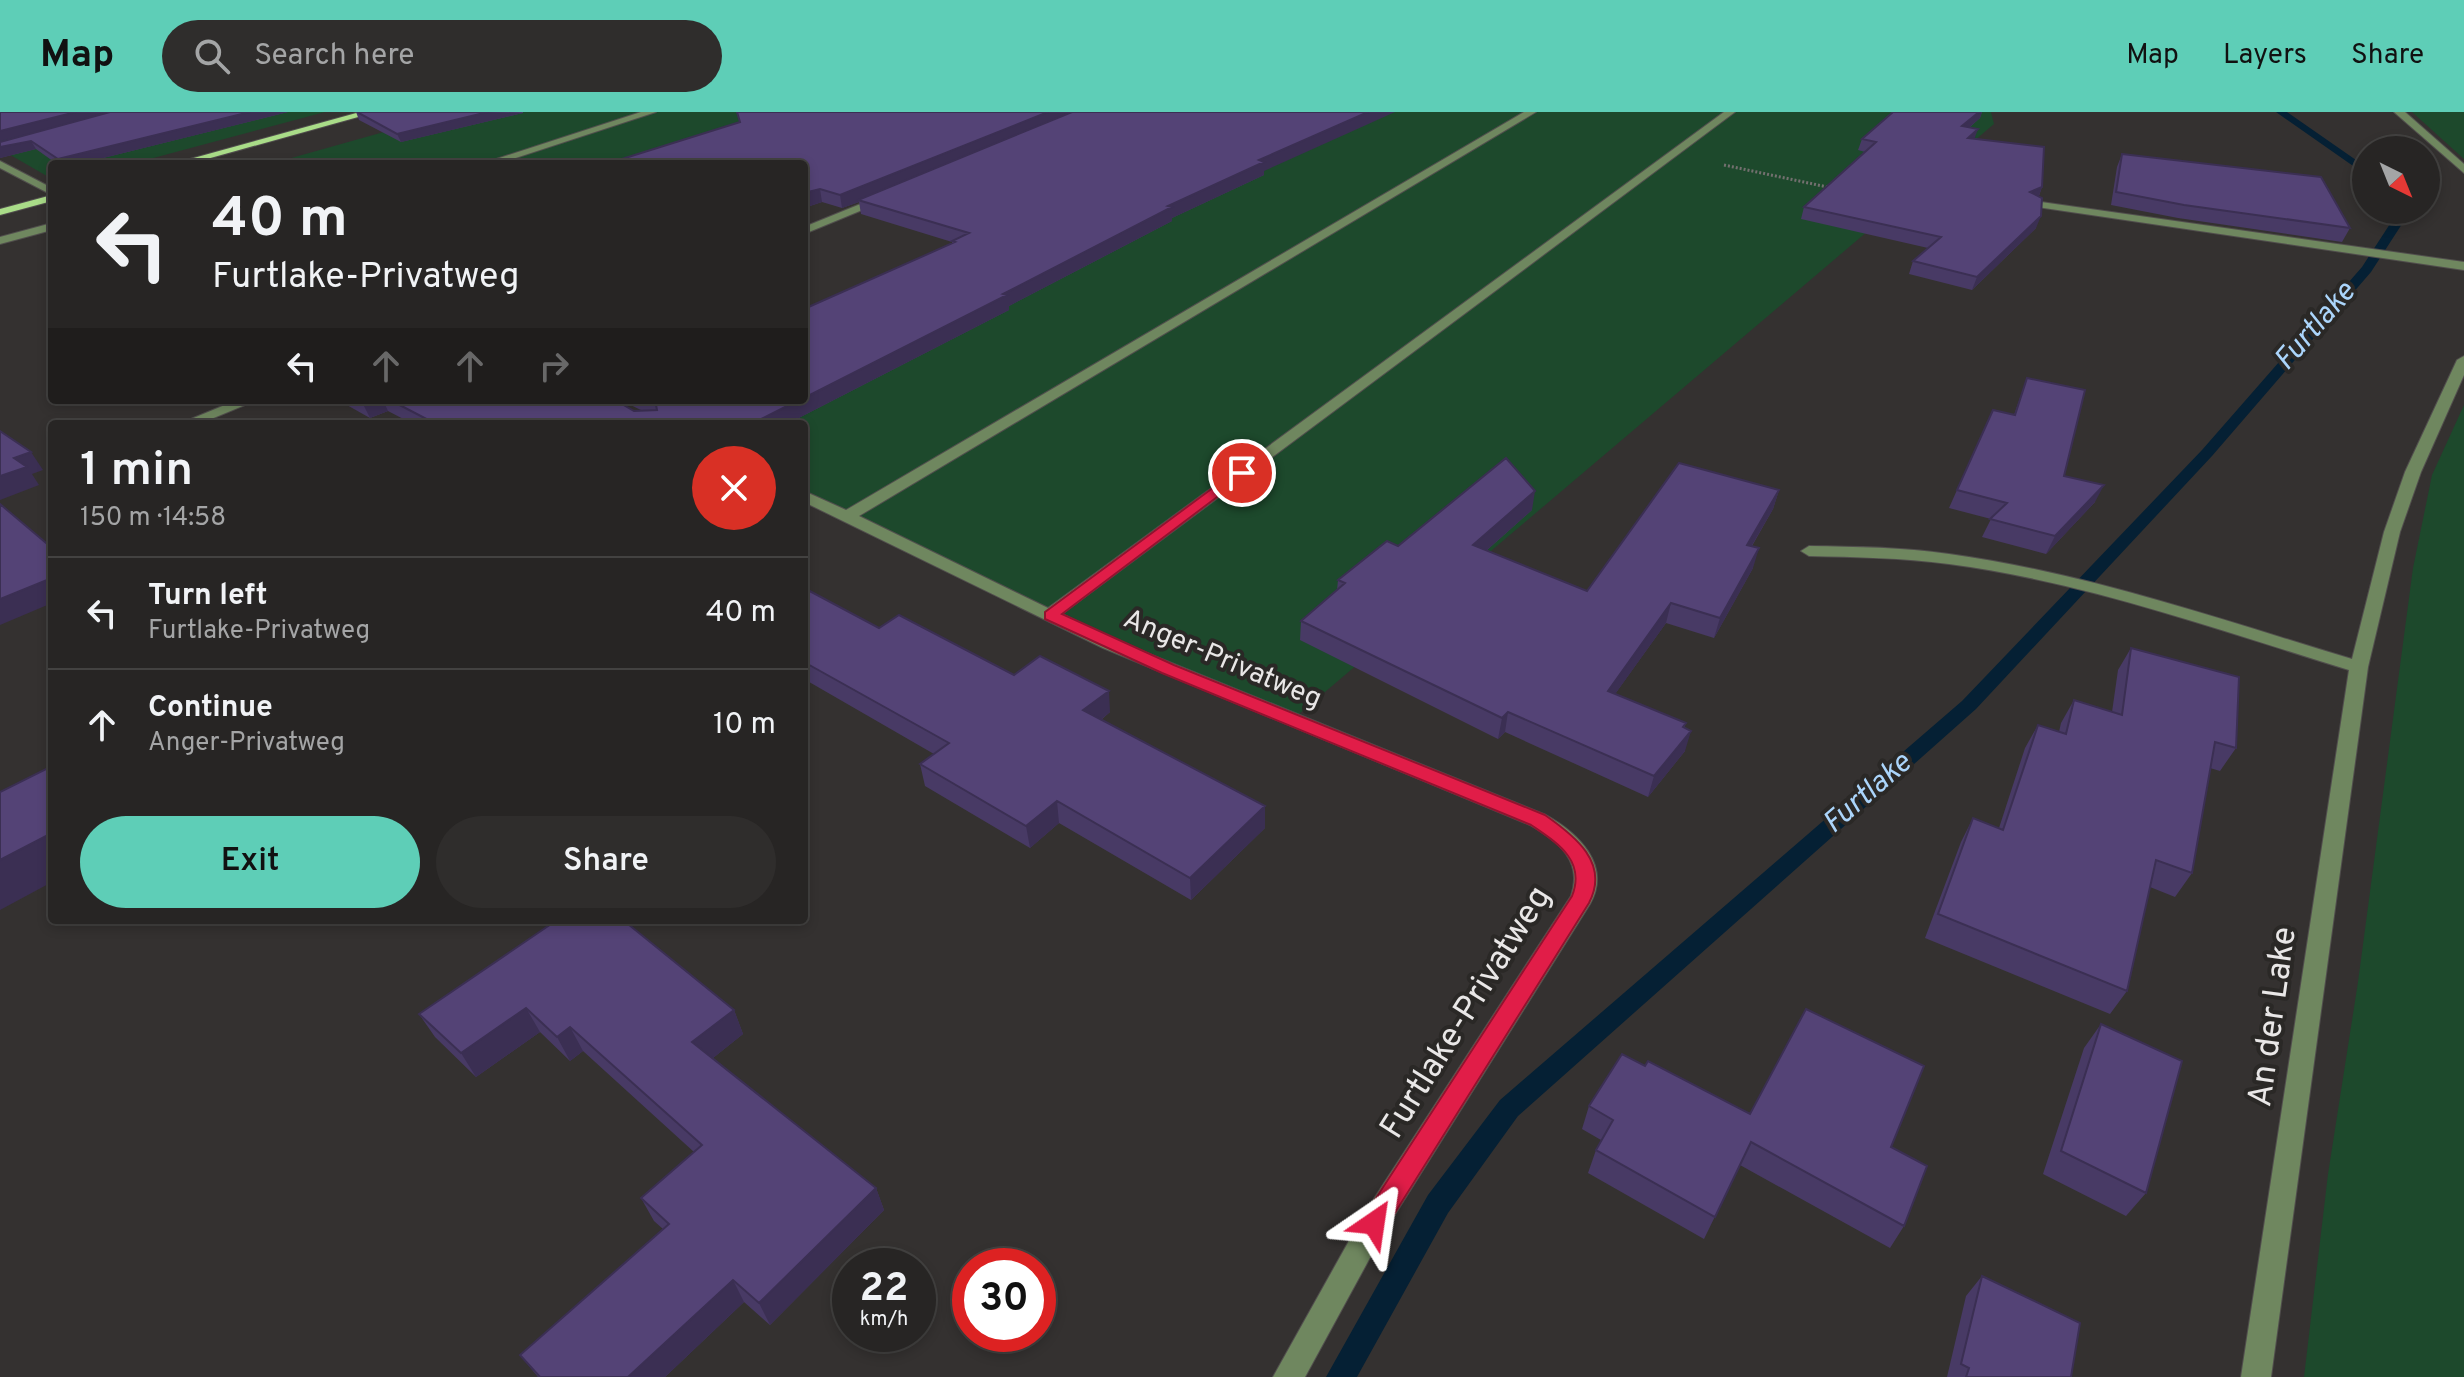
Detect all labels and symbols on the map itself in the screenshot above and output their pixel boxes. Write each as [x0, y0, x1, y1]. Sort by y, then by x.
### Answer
north arrow [2352, 136, 2440, 224]
water label: Furtlake [2267, 275, 2365, 379]
pin [1208, 439, 1276, 507]
street label: Anger-Privatweg [1117, 602, 1327, 718]
water label: Furtlake [1816, 745, 1920, 843]
street label: Furtlake-Privatweg [1372, 879, 1562, 1147]
street label: An der Lake [2240, 924, 2308, 1110]
position arrow [1332, 1181, 1416, 1265]
speed limit sign: 30 [952, 1248, 1056, 1352]

